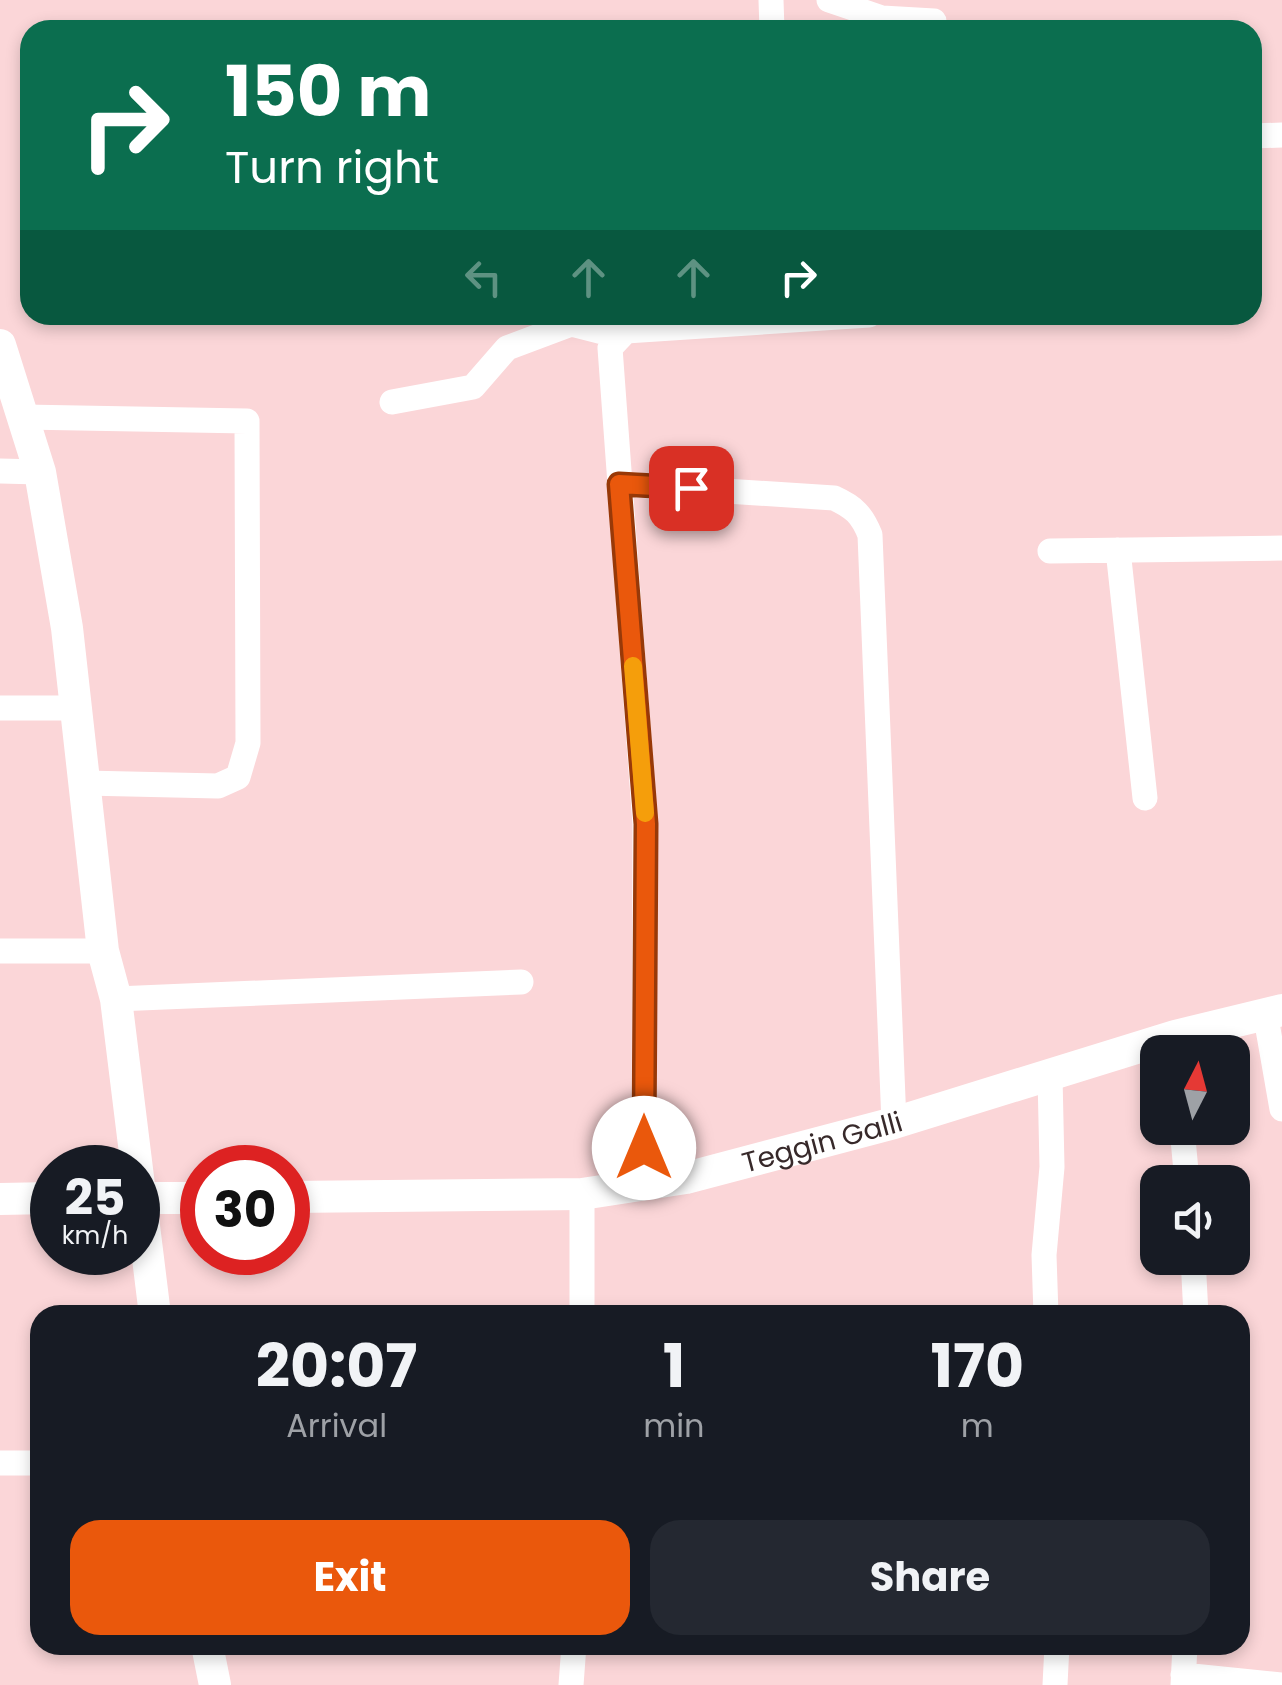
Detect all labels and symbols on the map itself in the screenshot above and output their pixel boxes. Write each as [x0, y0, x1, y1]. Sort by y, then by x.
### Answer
pin [649, 446, 734, 531]
north arrow [1140, 1035, 1250, 1145]
position arrow [592, 1096, 696, 1200]
street label: Teggin Galli [738, 1103, 907, 1182]
speed limit sign: 30 [180, 1145, 310, 1275]

